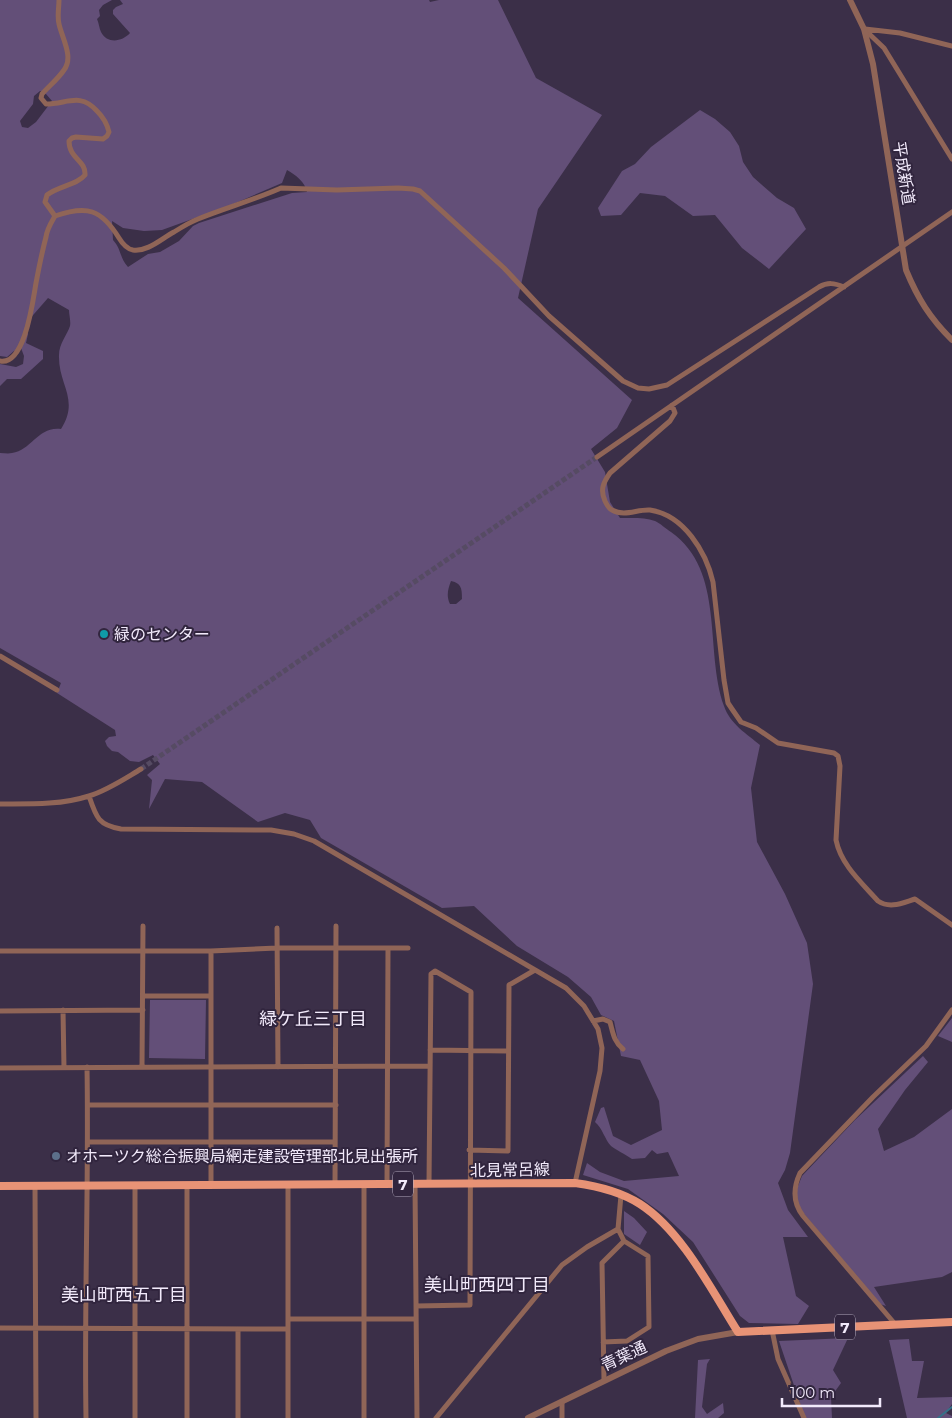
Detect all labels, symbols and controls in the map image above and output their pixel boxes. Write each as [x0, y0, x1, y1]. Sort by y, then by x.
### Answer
street label: 平成新道 [890, 140, 918, 206]
place label: 緑のセンター [114, 625, 210, 644]
marker: 緑のセンター [98, 628, 110, 640]
district label: 緑ケ丘三丁目 [259, 1008, 367, 1030]
place label: オホーツク総合振興局網走建設管理部北見出張所 [66, 1147, 418, 1166]
marker: オホーツク総合振興局網走建設管理部北見出張所 [50, 1150, 62, 1162]
street label: 北見常呂線 [470, 1160, 550, 1180]
road number: 7 [393, 1172, 413, 1196]
district label: 美山町西四丁目 [424, 1274, 550, 1296]
district label: 美山町西五丁目 [61, 1284, 187, 1306]
road number: 7 [835, 1314, 855, 1340]
street label: 青葉通 [598, 1337, 650, 1375]
scale bar [782, 1376, 880, 1408]
text: 100 m [790, 1383, 835, 1402]

